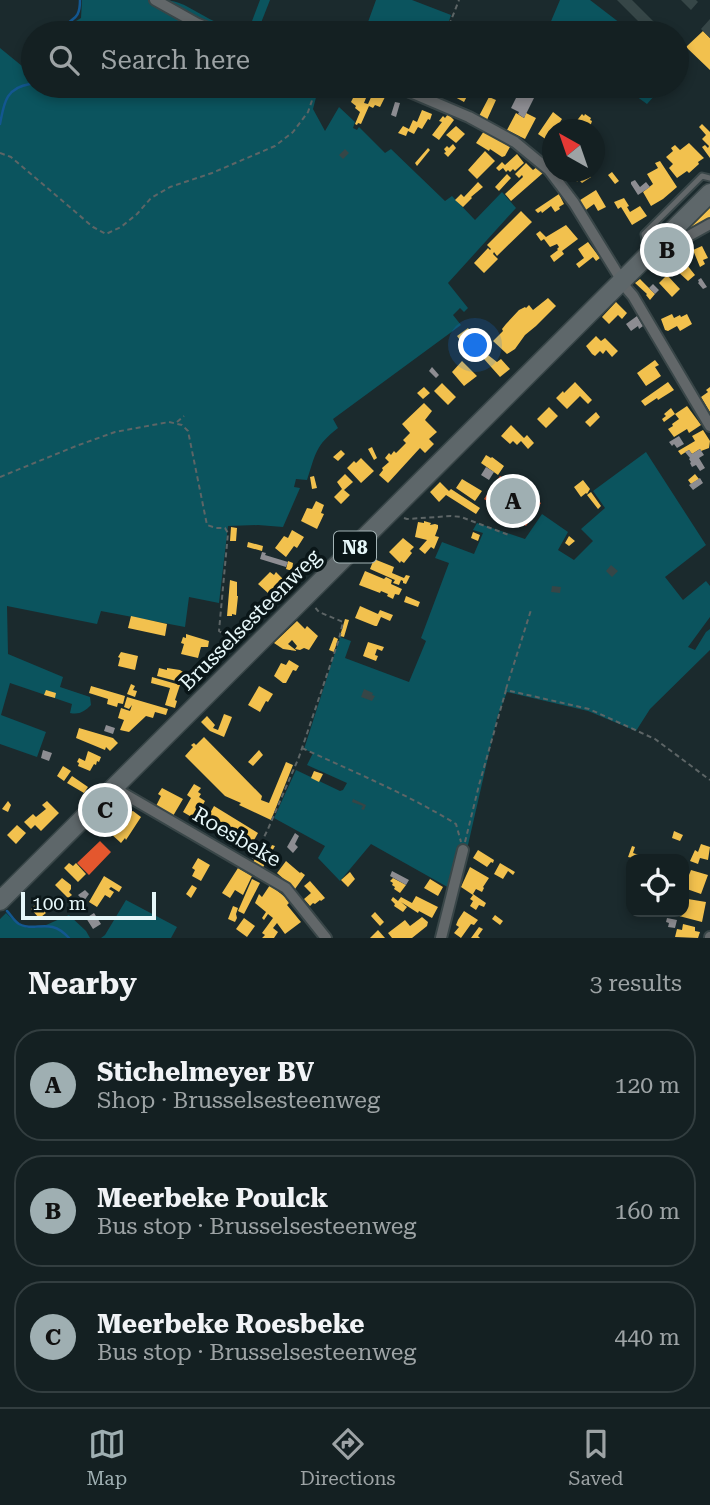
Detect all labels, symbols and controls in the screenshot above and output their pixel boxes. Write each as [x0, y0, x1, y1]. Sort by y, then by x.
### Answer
search box [21, 21, 689, 98]
icon: search [45, 41, 83, 79]
text: Search here [101, 45, 250, 75]
north arrow [542, 119, 605, 182]
pin: B [644, 224, 690, 276]
your location [458, 328, 492, 362]
pin: A [490, 475, 536, 527]
road number: N8 [334, 532, 376, 562]
street label: Brusselsesteenweg [175, 545, 325, 695]
pin: C [82, 784, 128, 836]
street label: Roesbeke [189, 802, 285, 872]
map controls [626, 854, 689, 917]
button: locate [626, 854, 689, 917]
scale bar [21, 889, 156, 921]
text: 100 m [32, 892, 86, 915]
text: Nearby [28, 966, 137, 1001]
text: 3 results [590, 970, 682, 997]
text: Stichelmeyer BV [97, 1057, 314, 1087]
text: A [45, 1072, 61, 1099]
text: 120 m [615, 1072, 680, 1099]
text: Shop · Brusselsesteenweg [97, 1087, 380, 1114]
text: Meerbeke Poulck [97, 1183, 328, 1213]
text: B [45, 1198, 61, 1225]
text: 160 m [615, 1198, 680, 1225]
text: Bus stop · Brusselsesteenweg [97, 1213, 416, 1240]
text: Meerbeke Roesbeke [97, 1309, 365, 1339]
text: C [45, 1324, 61, 1351]
text: 440 m [615, 1324, 680, 1351]
text: Bus stop · Brusselsesteenweg [97, 1339, 416, 1366]
tab: Map [86, 1425, 127, 1490]
tab: Directions [300, 1425, 396, 1490]
tab: Saved [568, 1425, 624, 1490]

